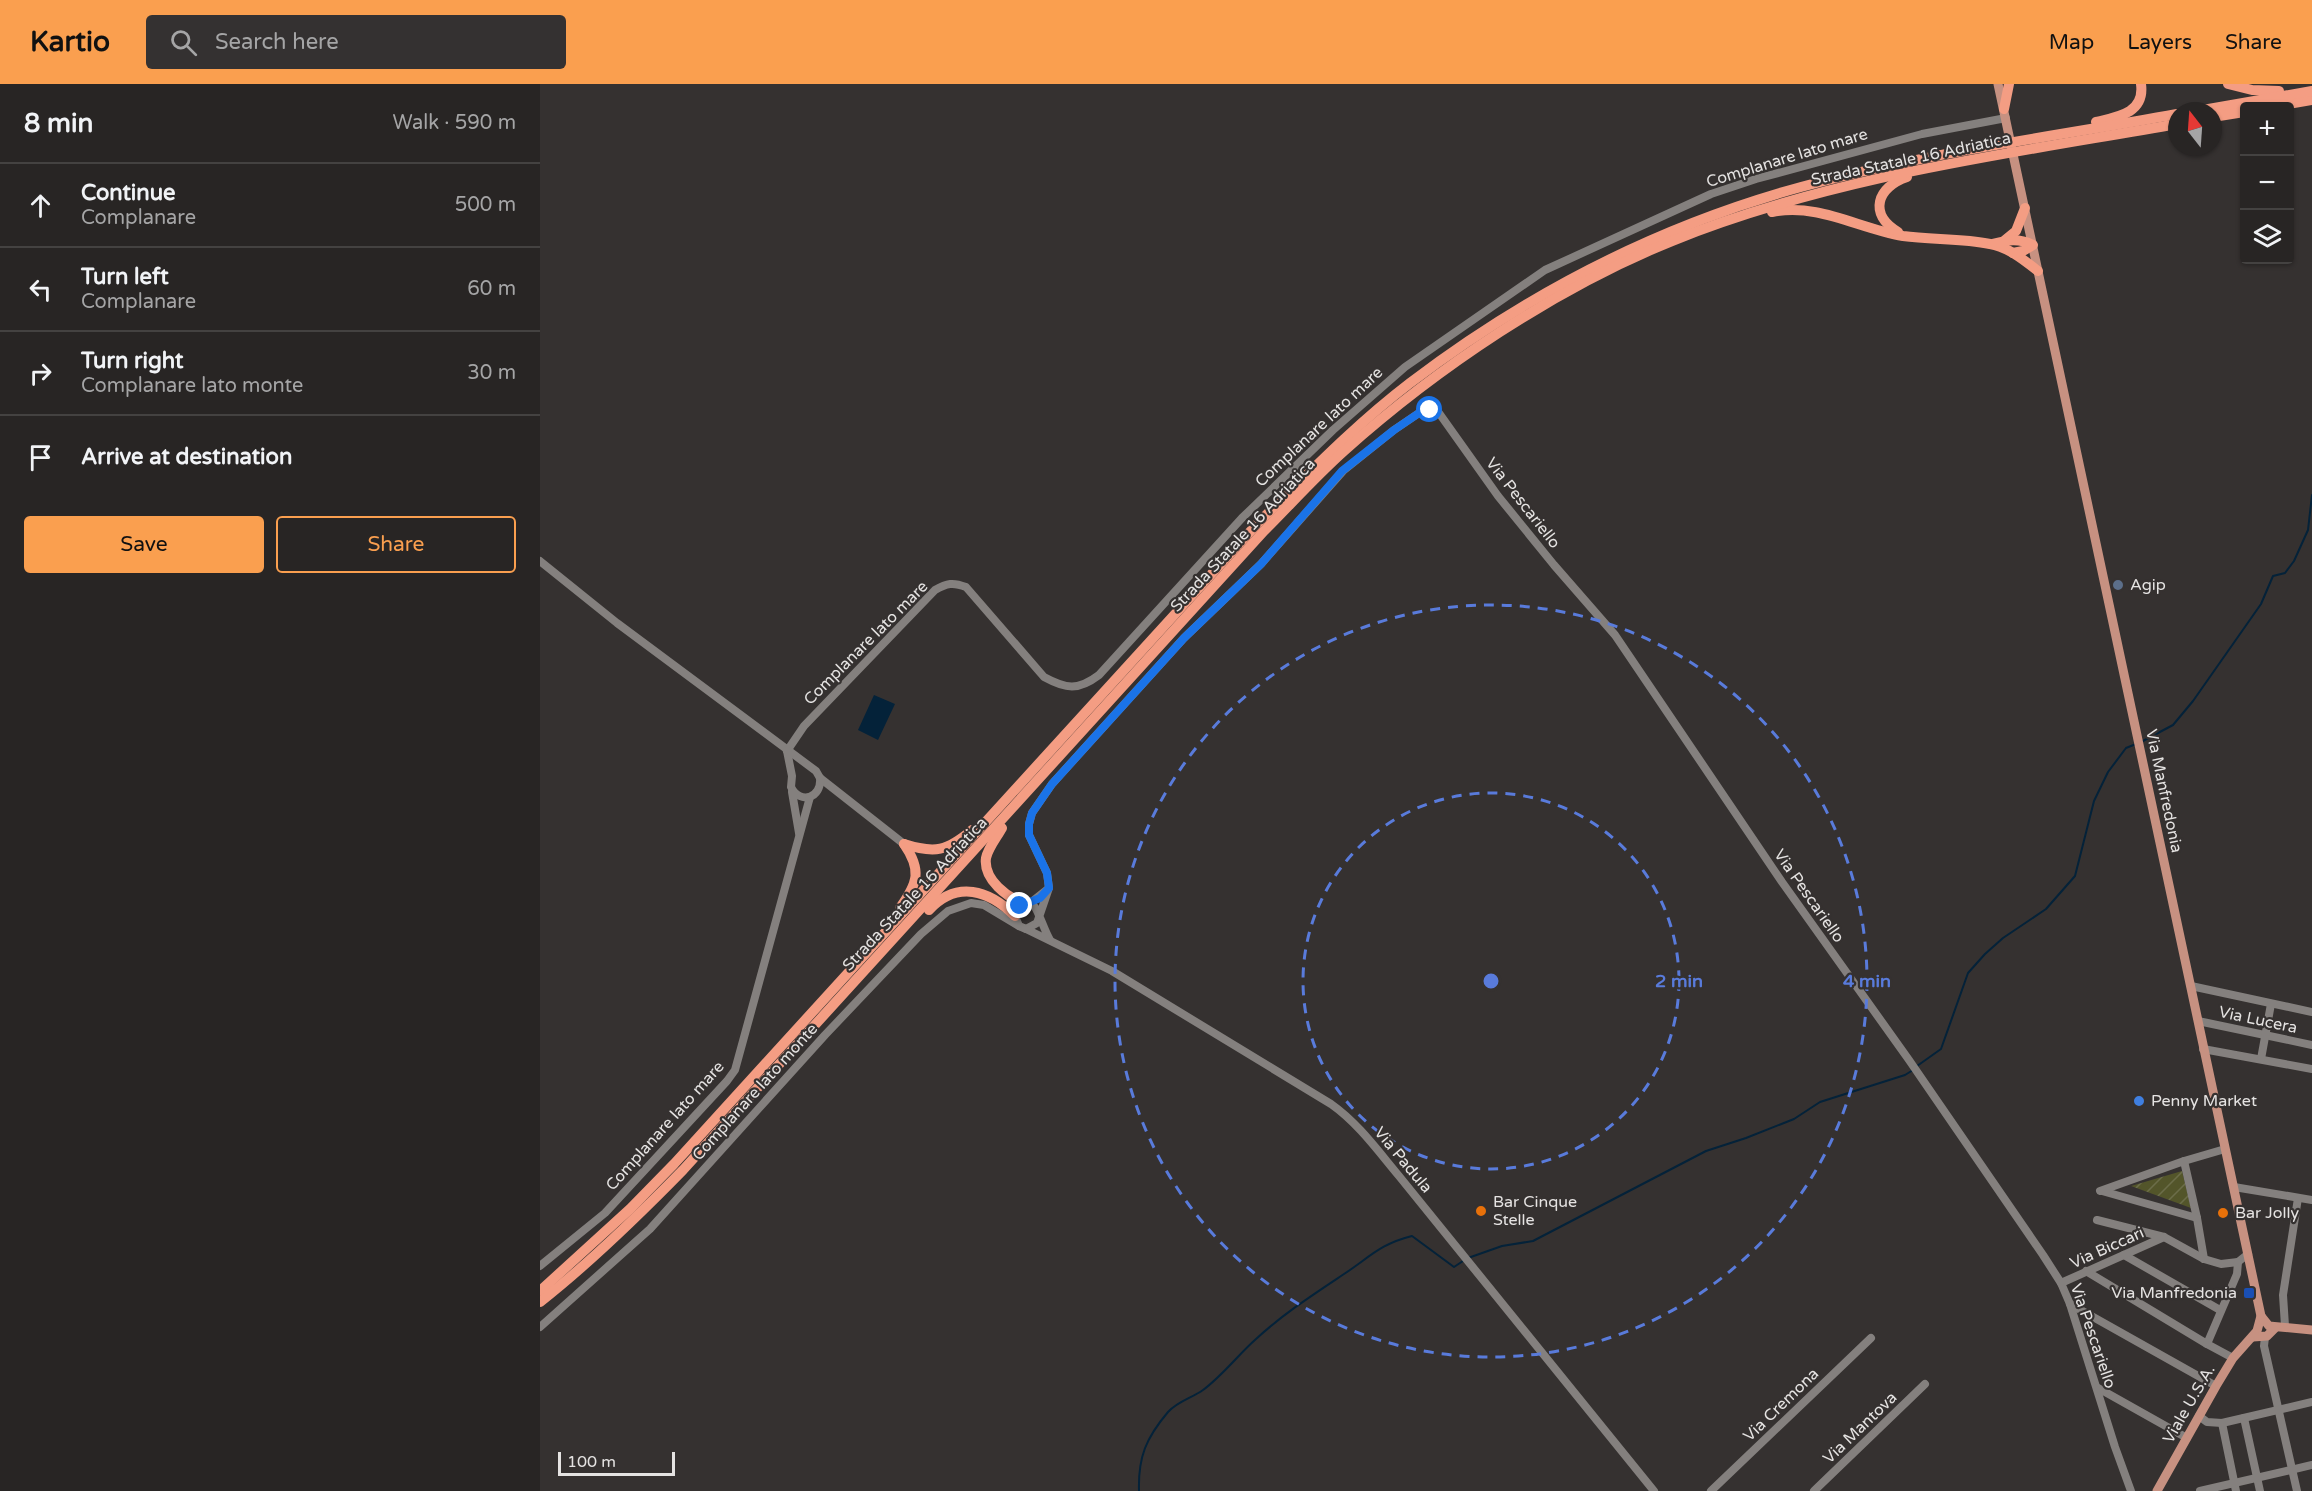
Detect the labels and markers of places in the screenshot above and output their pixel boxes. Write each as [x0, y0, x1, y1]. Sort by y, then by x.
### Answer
place label: Agip [2130, 575, 2166, 595]
marker: Agip [2111, 578, 2125, 592]
centre of rings [1481, 971, 1501, 991]
place label: Penny Market [2151, 1091, 2257, 1111]
marker: Penny Market [2132, 1094, 2146, 1108]
place label: Bar Cinque Stelle [1493, 1192, 1577, 1230]
place label: Bar Jolly [2235, 1203, 2300, 1223]
marker: Bar Cinque Stelle [1474, 1204, 1488, 1218]
marker: Bar Jolly [2216, 1206, 2230, 1220]
place label: Via Manfredonia [2111, 1283, 2237, 1303]
marker: Via Manfredonia [2242, 1286, 2256, 1300]

